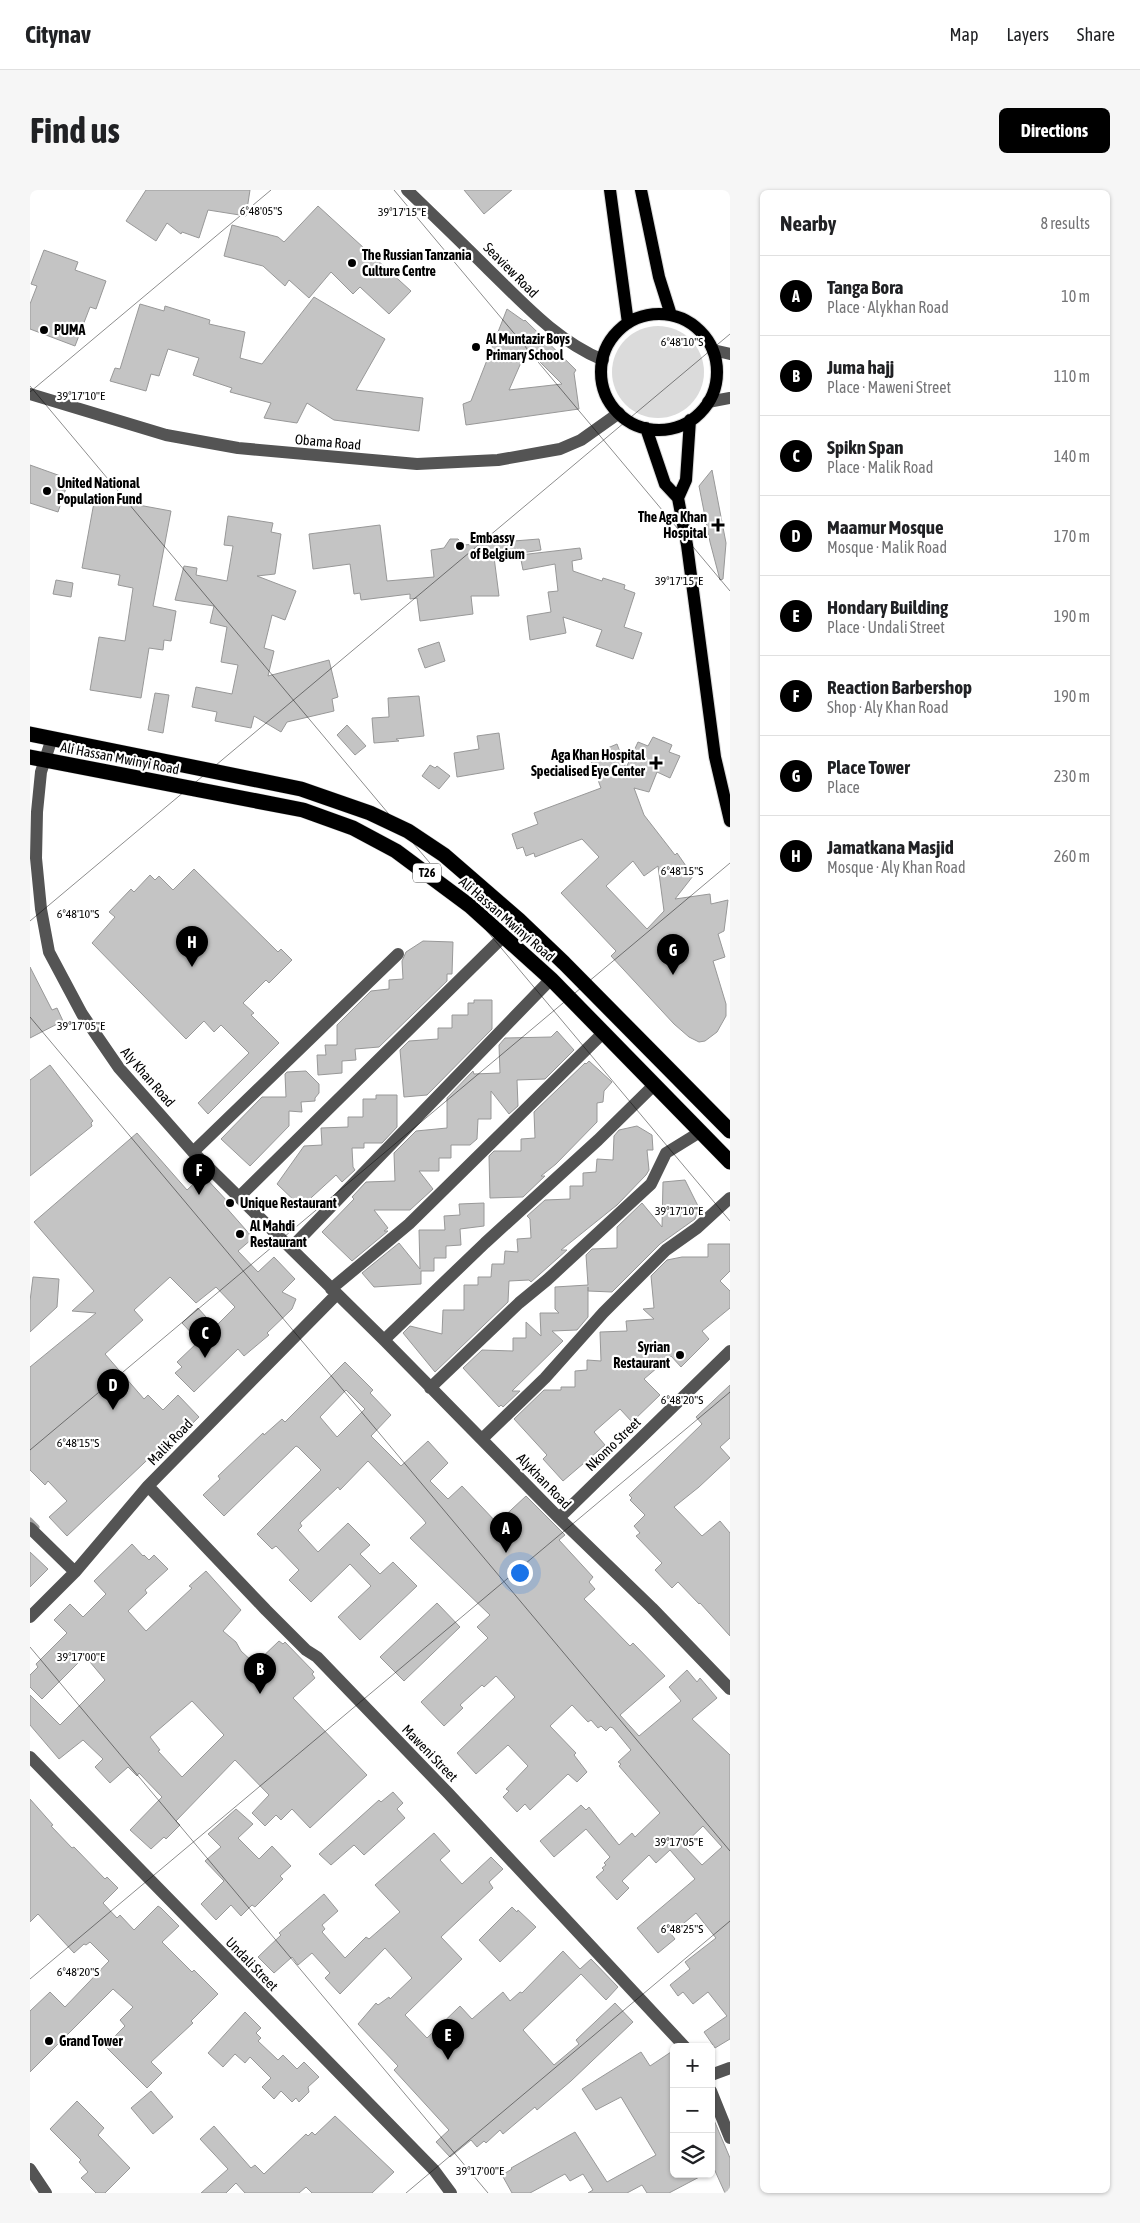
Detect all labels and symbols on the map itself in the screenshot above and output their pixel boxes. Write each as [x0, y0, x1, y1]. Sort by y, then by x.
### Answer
text: 6°48'05"S [240, 204, 282, 218]
text: 39°17'15"E [378, 205, 426, 219]
street label: Seaview Road [480, 239, 542, 301]
place label: The Russian Tanzania Culture Centre [362, 247, 472, 279]
marker: The Russian Tanzania Culture Centre [346, 257, 358, 269]
place label: PUMA [54, 322, 85, 338]
marker: PUMA [38, 324, 50, 336]
place label: Al Muntazir Boys Primary School [485, 331, 570, 363]
text: 6°48'10"S [661, 335, 703, 349]
marker: Al Muntazir Boys Primary School [470, 341, 482, 353]
text: 39°17'10"E [57, 389, 105, 403]
street label: Obama Road [294, 431, 362, 453]
place label: United National Population Fund [57, 475, 143, 507]
marker: United National Population Fund [41, 485, 53, 497]
place label: The Aga Khan Hospital [638, 509, 707, 541]
marker: The Aga Khan Hospital [711, 518, 725, 532]
place label: Embassy of Belgium [470, 530, 525, 562]
marker: Embassy of Belgium [454, 540, 466, 552]
text: 39°17'15"E [655, 574, 703, 588]
street label: Ali Hassan Mwinyi Road [59, 739, 181, 777]
place label: Aga Khan Hospital Specialised Eye Center [531, 747, 646, 779]
marker: Aga Khan Hospital Specialised Eye Center [649, 756, 663, 770]
road number: T26 [413, 864, 441, 882]
text: 6°48'15"S [661, 864, 703, 878]
street label: Ali Hassan Mwinyi Road [456, 873, 558, 965]
text: 6°48'10"S [57, 907, 99, 921]
pin: H [176, 926, 208, 967]
pin: G [657, 934, 689, 975]
text: 39°17'05"E [57, 1019, 105, 1033]
street label: Aly Khan Road [118, 1044, 178, 1110]
pin: F [183, 1154, 215, 1195]
place label: Unique Restaurant [240, 1195, 337, 1211]
marker: Unique Restaurant [224, 1197, 236, 1209]
text: 39°17'10"E [655, 1204, 703, 1218]
place label: Al Mahdi Restaurant [249, 1218, 307, 1250]
marker: Al Mahdi Restaurant [234, 1228, 246, 1240]
pin: C [189, 1317, 221, 1358]
place label: Syrian Restaurant [613, 1339, 670, 1371]
marker: Syrian Restaurant [674, 1349, 686, 1361]
pin: D [97, 1369, 129, 1410]
text: 6°48'20"S [661, 1393, 703, 1407]
street label: Nkomo Street [582, 1414, 644, 1474]
street label: Malik Road [144, 1416, 196, 1468]
text: 6°48'15"S [57, 1436, 99, 1450]
street label: Alykhan Road [514, 1450, 574, 1512]
pin: A [490, 1512, 522, 1553]
your location [507, 1560, 533, 1586]
text: 39°17'00"E [57, 1650, 105, 1664]
pin: B [244, 1653, 276, 1694]
street label: Maweni Street [399, 1721, 461, 1785]
text: 39°17'05"E [655, 1835, 703, 1849]
text: 6°48'25"S [661, 1922, 703, 1936]
street label: Undali Street [223, 1934, 281, 1994]
text: 6°48'20"S [57, 1965, 99, 1979]
pin: E [432, 2019, 464, 2060]
place label: Grand Tower [59, 2033, 123, 2049]
marker: Grand Tower [43, 2035, 55, 2047]
text: 39°17'00"E [456, 2164, 504, 2178]

